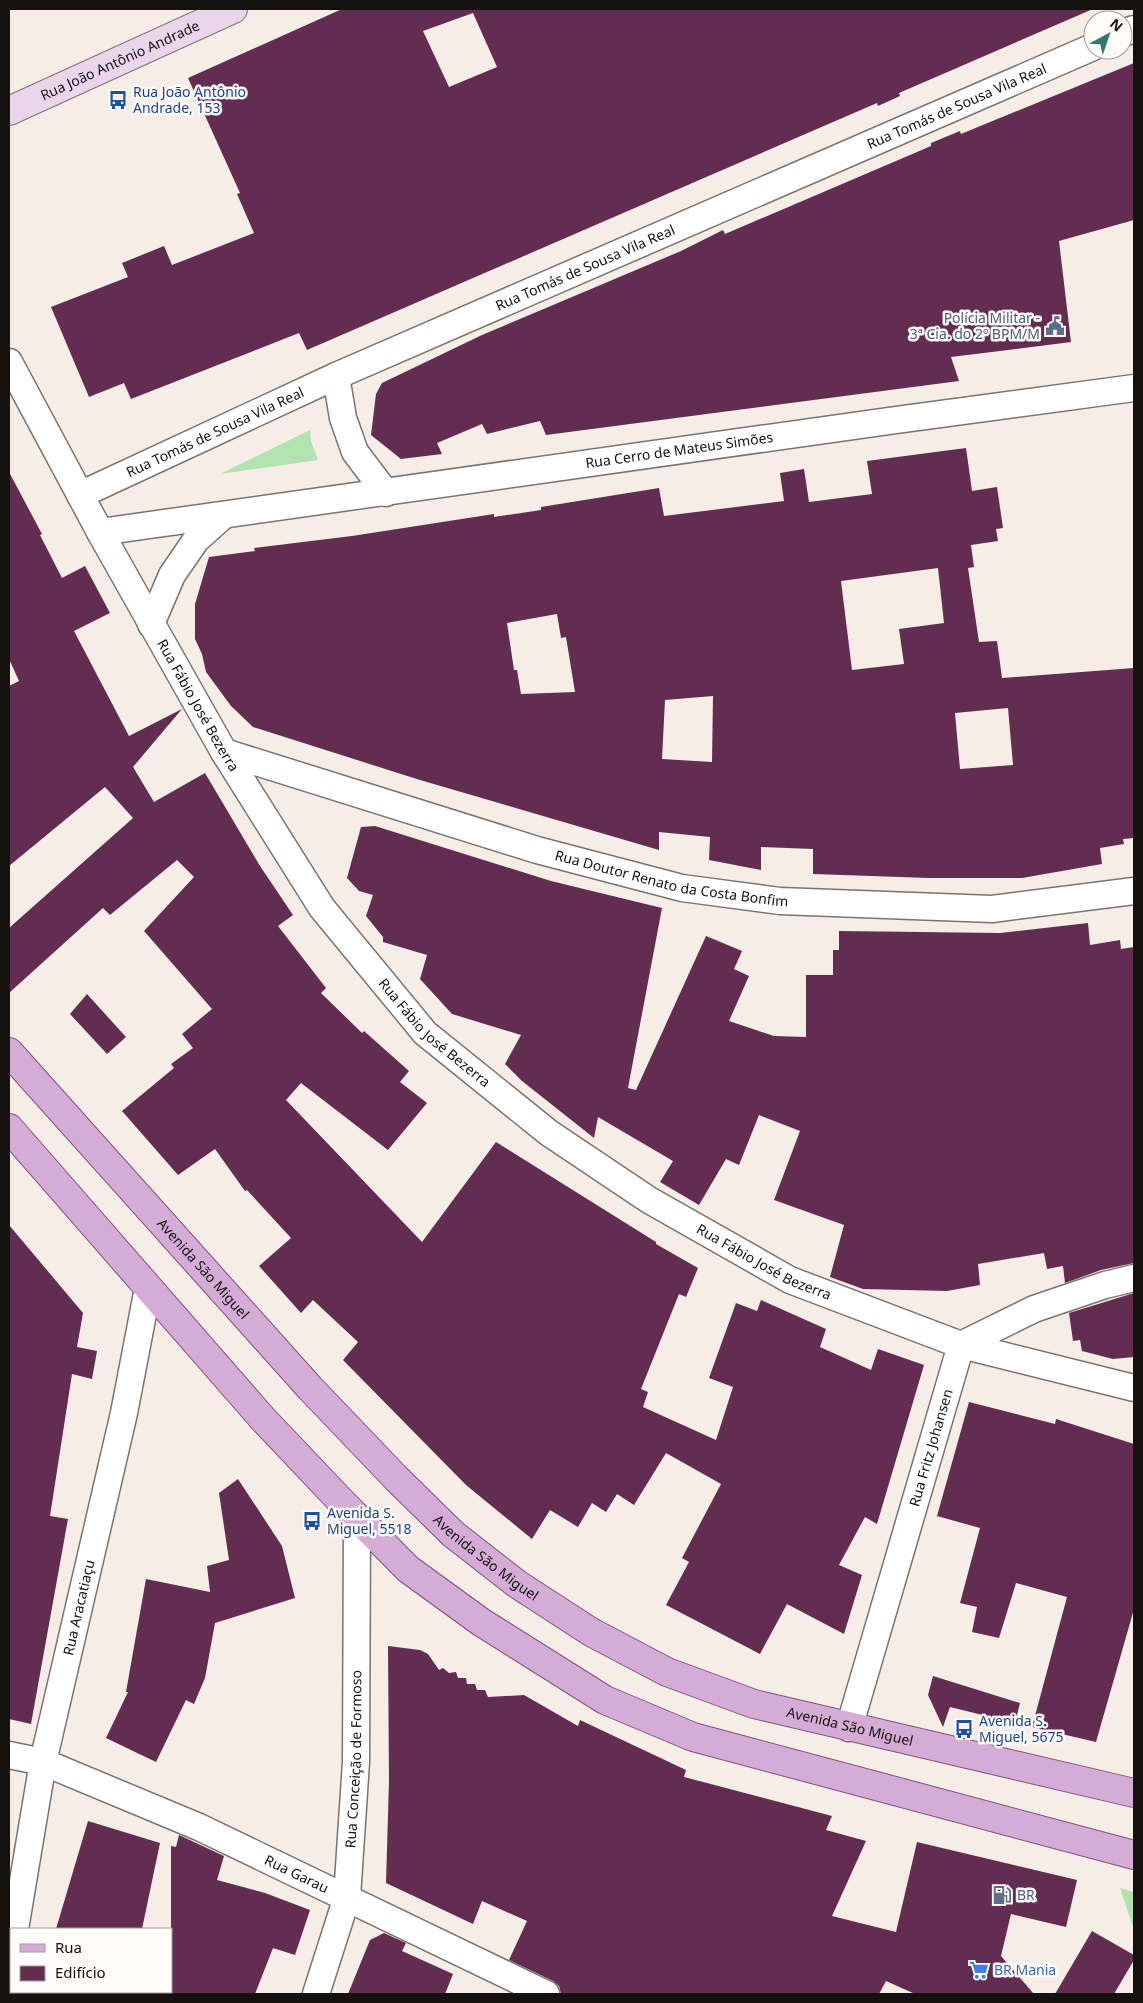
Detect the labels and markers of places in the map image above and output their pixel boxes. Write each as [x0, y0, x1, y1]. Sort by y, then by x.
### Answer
place label: Rua João Antônio Andrade, 153 [133, 82, 246, 117]
bus stop icon: Rua João Antônio Andrade, 153 [107, 89, 129, 111]
place label: Polícia Militar - 3ª Cia. do 2º BPM/M [910, 308, 1040, 343]
public building icon: Polícia Militar - 3ª Cia. do 2º BPM/M [1044, 315, 1066, 337]
place label: Avenida S. Miguel, 5518 [327, 1503, 412, 1538]
bus stop icon: Avenida S. Miguel, 5518 [301, 1510, 323, 1532]
place label: Avenida S. Miguel, 5675 [979, 1711, 1064, 1746]
bus stop icon: Avenida S. Miguel, 5675 [953, 1718, 975, 1740]
fuel station icon: BR [991, 1884, 1013, 1906]
place label: BR [1017, 1885, 1035, 1904]
supermarket icon: BR Mania [968, 1959, 990, 1981]
place label: BR Mania [994, 1960, 1056, 1979]

